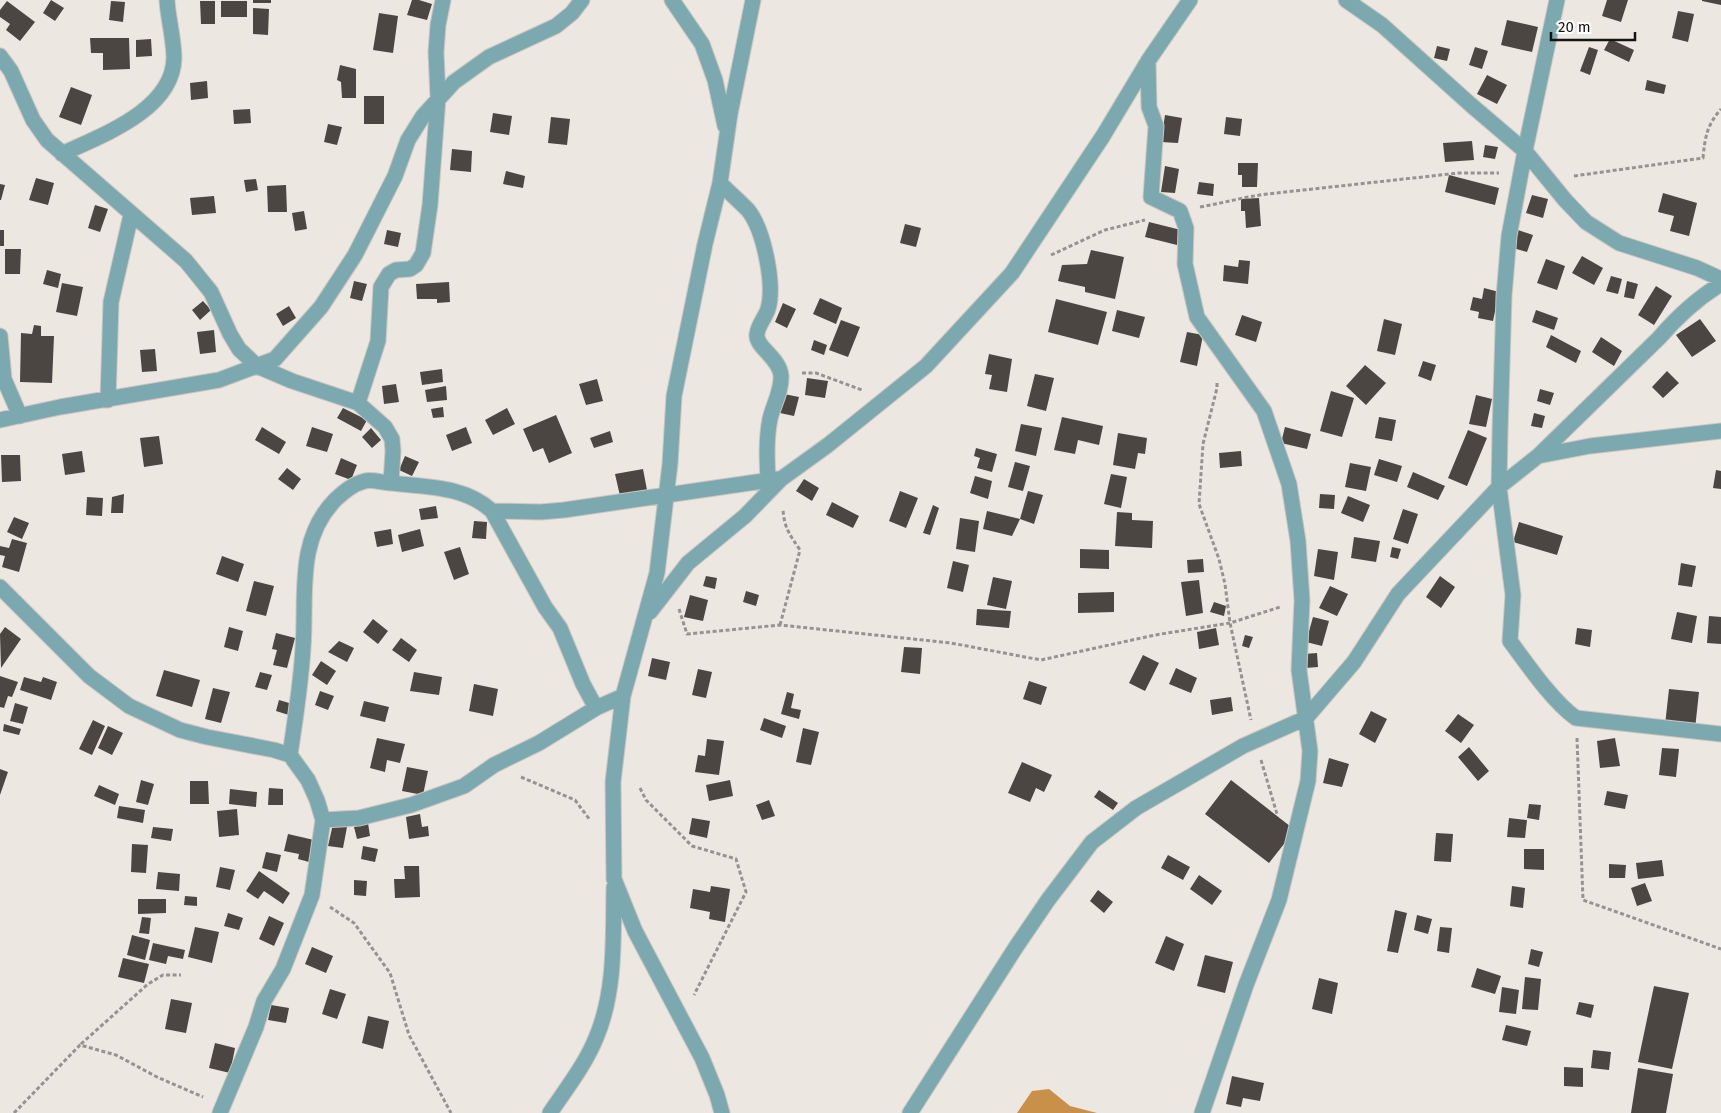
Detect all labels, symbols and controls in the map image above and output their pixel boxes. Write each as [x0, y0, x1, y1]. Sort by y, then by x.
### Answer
scale bar [1551, 10, 1635, 42]
text: 20 m [1558, 18, 1591, 36]

